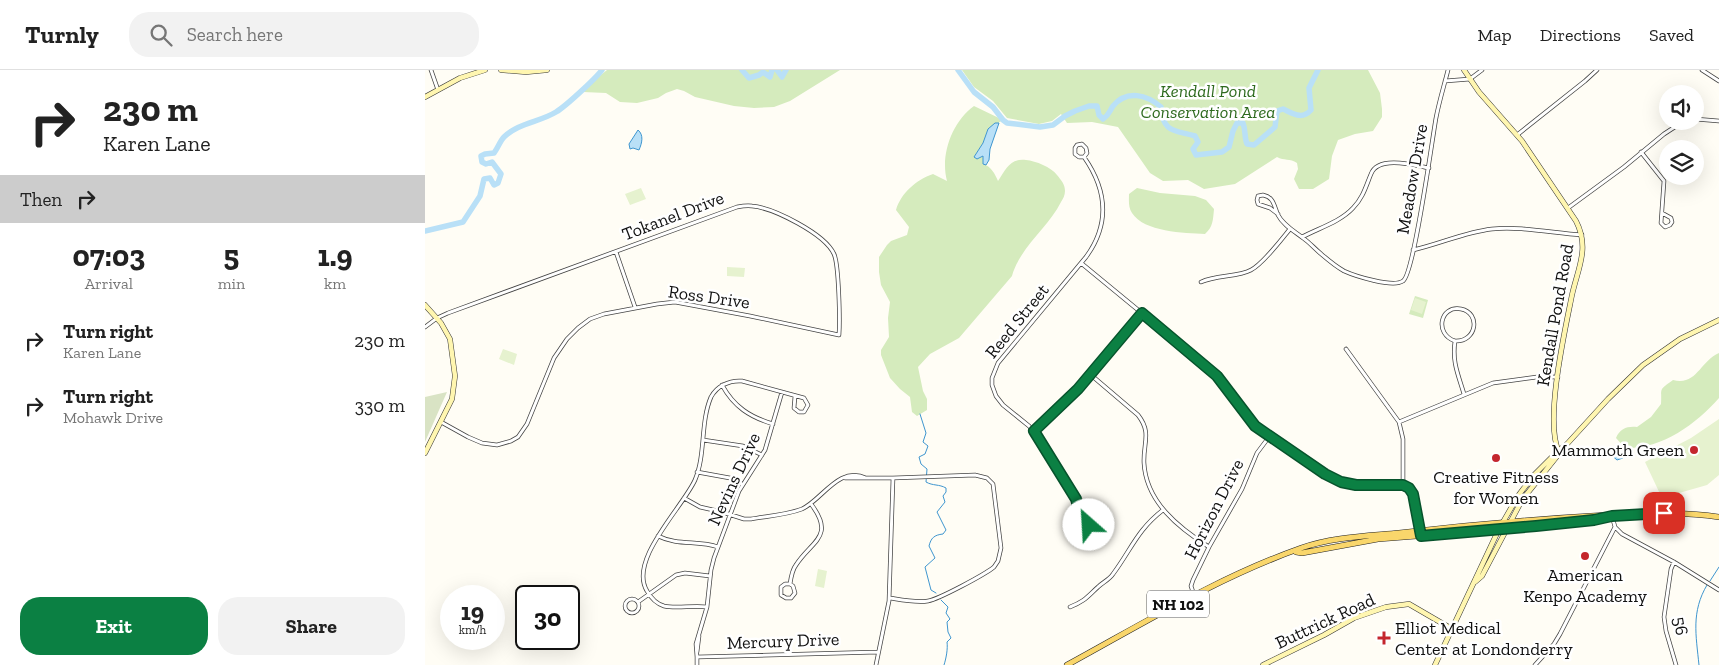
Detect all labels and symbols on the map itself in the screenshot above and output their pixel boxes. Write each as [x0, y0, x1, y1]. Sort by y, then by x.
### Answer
park label: Kendall Pond Conservation Area [1141, 80, 1275, 123]
street label: Meadow Drive [1391, 122, 1433, 236]
street label: Tokanel Drive [619, 186, 727, 246]
street label: Kendall Pond Road [1532, 242, 1578, 388]
street label: Reed Street [980, 279, 1054, 363]
street label: Ross Drive [667, 280, 751, 314]
street label: Nevins Drive [703, 429, 765, 529]
place label: Mammoth Green [1551, 439, 1685, 461]
marker: Mammoth Green [1688, 444, 1700, 456]
marker: Creative Fitness for Women [1490, 452, 1502, 464]
street label: Horizon Drive [1179, 455, 1249, 563]
place label: Creative Fitness for Women [1433, 466, 1559, 509]
pin [1643, 492, 1685, 534]
position arrow [1062, 498, 1114, 550]
marker: American Kenpo Academy [1579, 550, 1591, 562]
place label: American Kenpo Academy [1523, 564, 1648, 607]
speed limit sign: 30 [515, 585, 580, 650]
street label: Buttrick Road [1272, 588, 1378, 654]
road number: NH 102 [1147, 590, 1209, 618]
street label: 56 [1669, 615, 1693, 637]
place label: Elliot Medical Center at Londonderry [1395, 617, 1574, 660]
street label: Mercury Drive [726, 628, 840, 654]
marker: Elliot Medical Center at Londonderry [1377, 631, 1391, 645]

